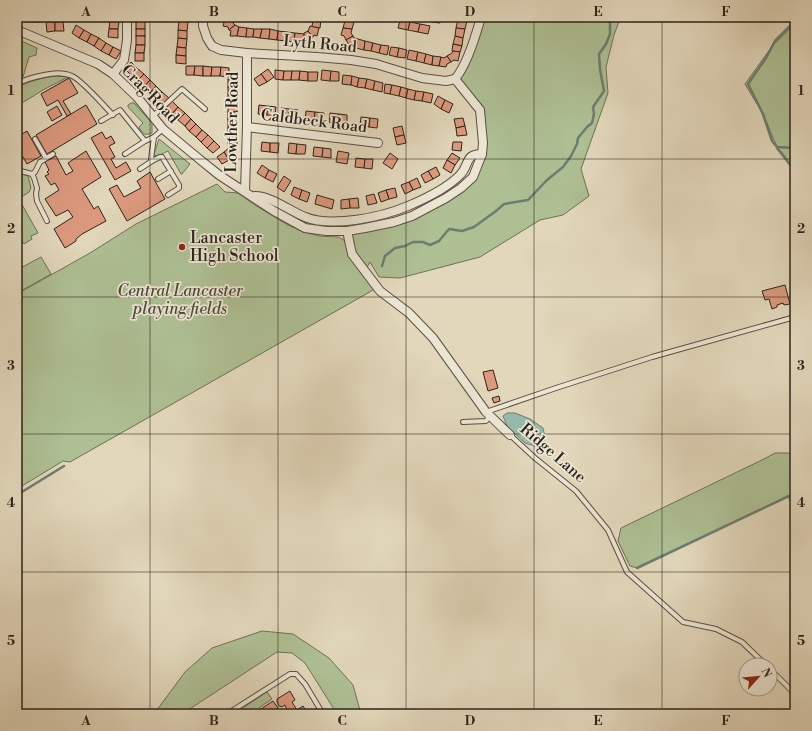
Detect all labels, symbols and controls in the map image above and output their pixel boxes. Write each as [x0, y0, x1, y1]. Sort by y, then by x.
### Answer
text: A [80, 4, 91, 20]
text: B [209, 4, 219, 20]
text: C [337, 4, 347, 20]
text: D [465, 4, 475, 20]
text: E [593, 4, 603, 20]
text: F [721, 4, 731, 20]
street label: Lyth Road [282, 31, 358, 57]
street label: Crag Road [117, 60, 183, 128]
street label: Lowther Road [221, 71, 243, 173]
text: 1 [8, 83, 15, 99]
text: 1 [798, 83, 805, 99]
street label: Caldbeck Road [260, 105, 368, 137]
text: 2 [7, 221, 15, 237]
text: 2 [797, 221, 805, 237]
place label: Lancaster High School [190, 228, 279, 266]
marker: Lancaster High School [177, 242, 187, 252]
park label: Central Lancaster playing fields [117, 281, 244, 319]
text: 3 [7, 358, 15, 374]
text: 3 [797, 358, 805, 374]
street label: Ridge Lane [516, 419, 590, 487]
text: 4 [7, 495, 16, 511]
text: 4 [797, 495, 806, 511]
text: 5 [7, 633, 15, 649]
text: 5 [797, 633, 805, 649]
north arrow [738, 657, 778, 697]
text: N [758, 666, 774, 680]
text: A [80, 713, 91, 729]
text: B [209, 713, 219, 729]
text: C [337, 713, 347, 729]
text: D [465, 713, 475, 729]
text: E [593, 713, 603, 729]
text: F [721, 713, 731, 729]

